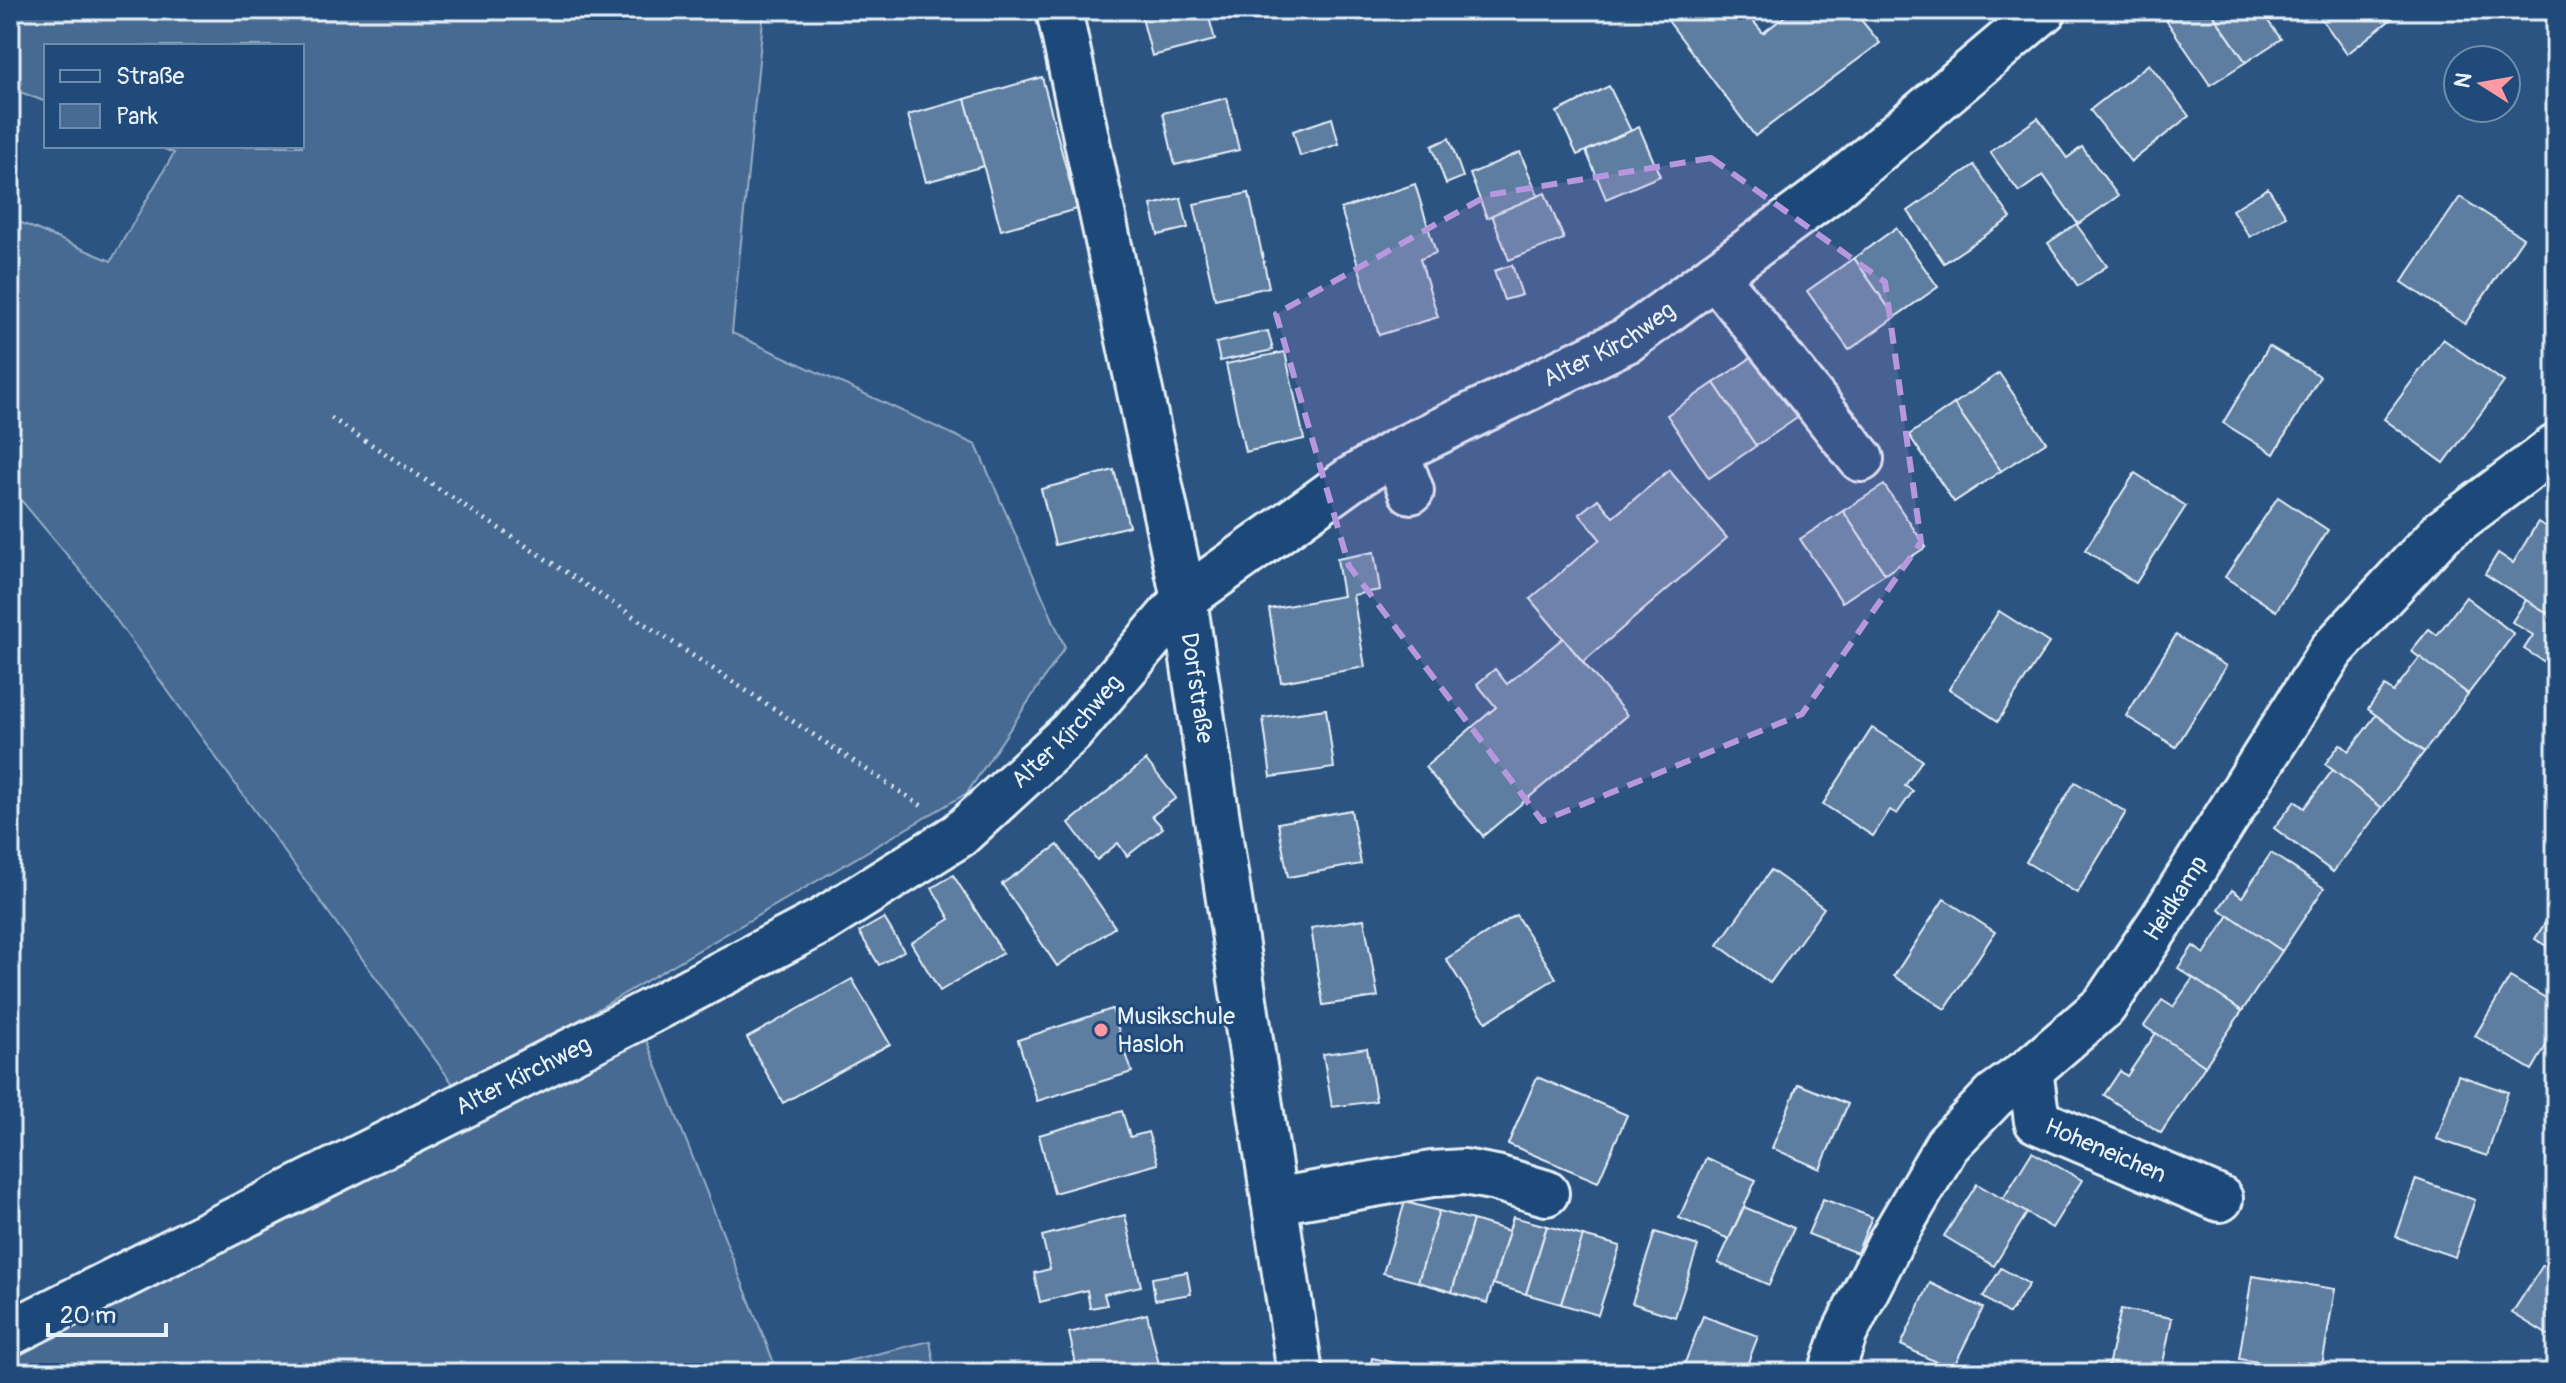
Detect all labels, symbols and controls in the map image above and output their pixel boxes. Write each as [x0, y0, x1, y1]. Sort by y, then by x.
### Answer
legend [44, 44, 304, 148]
north arrow [2442, 44, 2522, 124]
text: Straße [116, 62, 184, 91]
text: N [2448, 70, 2479, 90]
text: Park [116, 102, 158, 131]
street label: Alter Kirchweg [1538, 295, 1681, 393]
street label: Dorfstraße [1175, 631, 1220, 745]
street label: Alter Kirchweg [1005, 668, 1128, 794]
street label: Heidkamp [2137, 850, 2213, 946]
place label: Musikschule Hasloh [1117, 1002, 1235, 1059]
marker: Musikschule Hasloh [1092, 1021, 1110, 1039]
street label: Alter Kirchweg [450, 1029, 595, 1121]
street label: Hoheneichen [2041, 1112, 2171, 1189]
scale bar [48, 1287, 166, 1337]
text: 20 m [60, 1301, 116, 1330]

